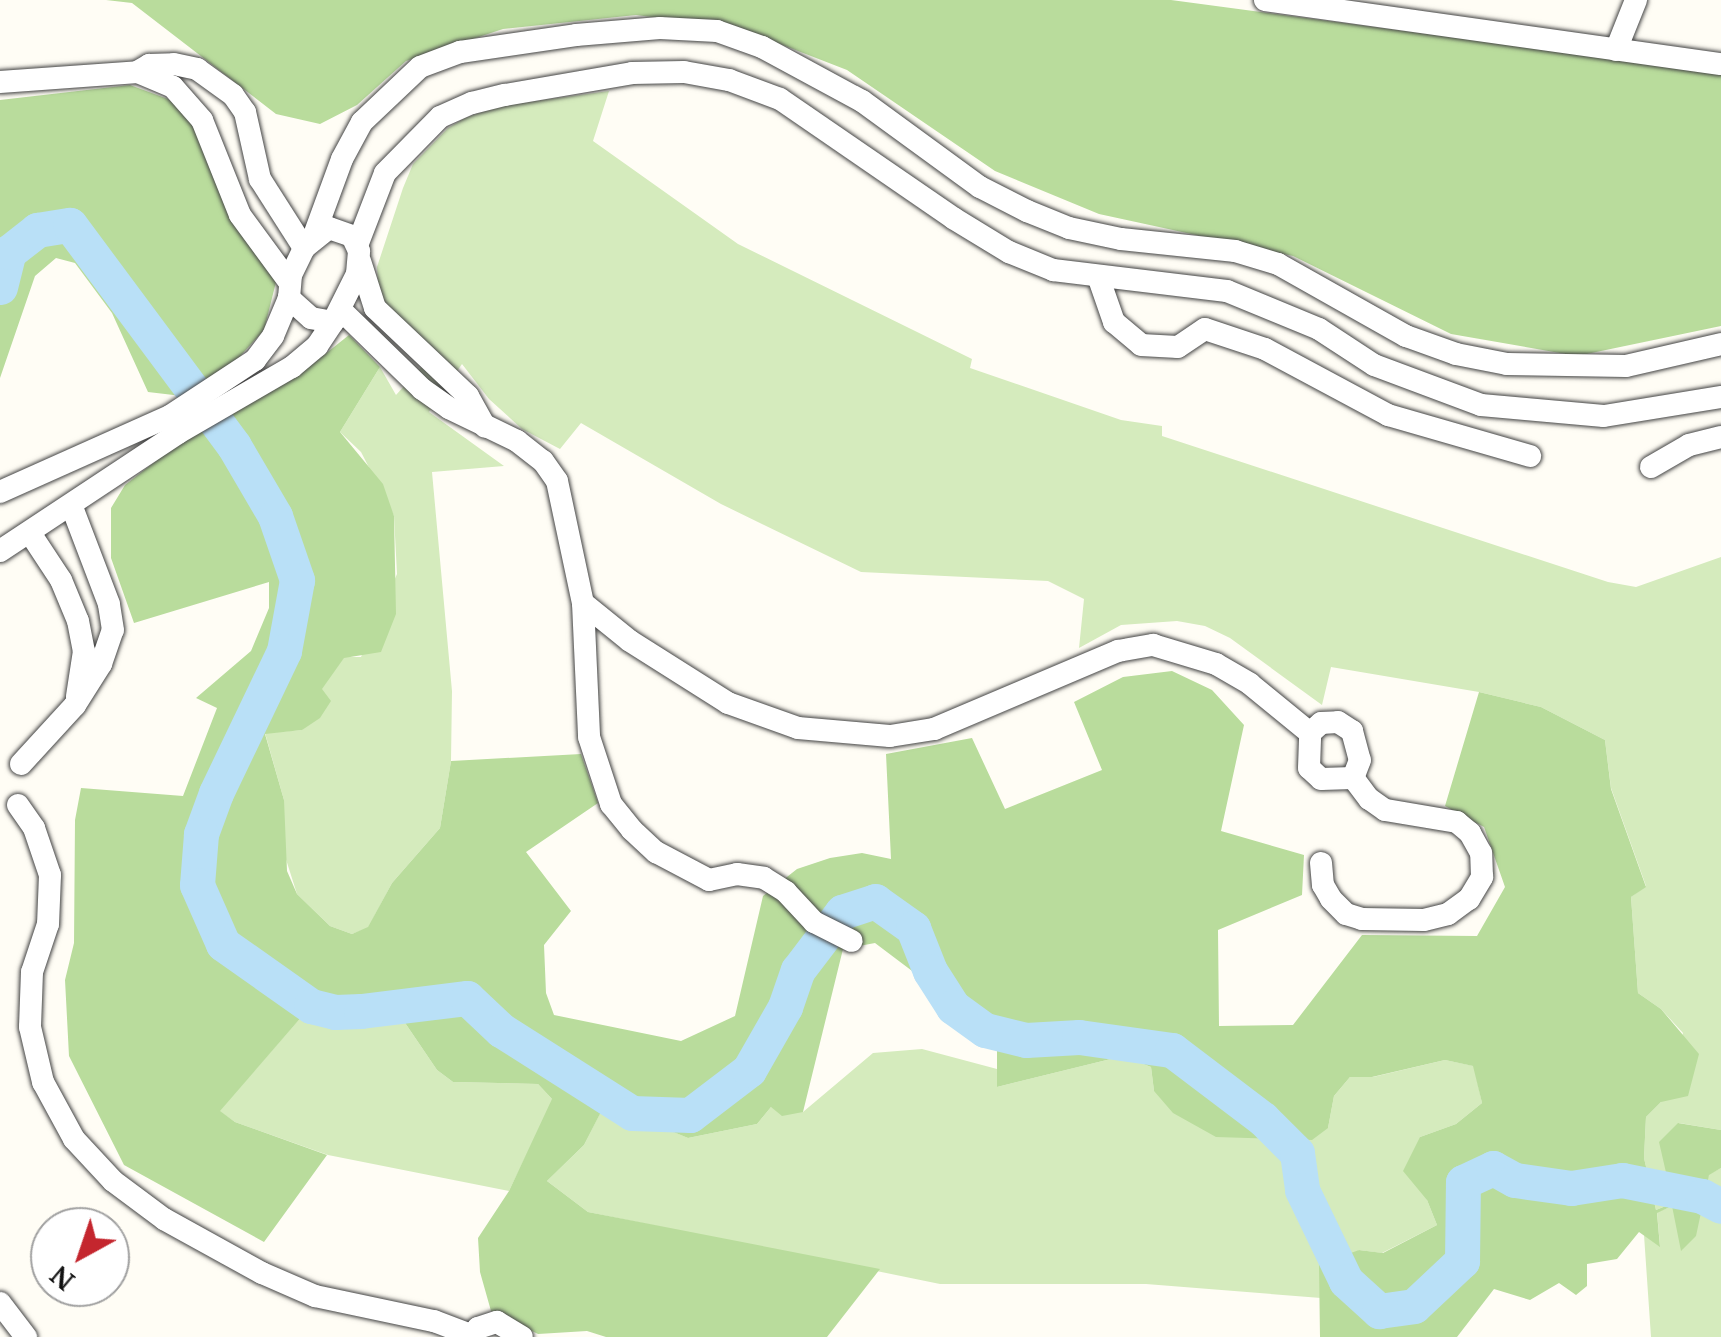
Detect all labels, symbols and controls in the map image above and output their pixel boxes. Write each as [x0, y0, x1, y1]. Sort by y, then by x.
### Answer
north arrow [30, 1207, 130, 1307]
text: N [42, 1258, 82, 1300]

